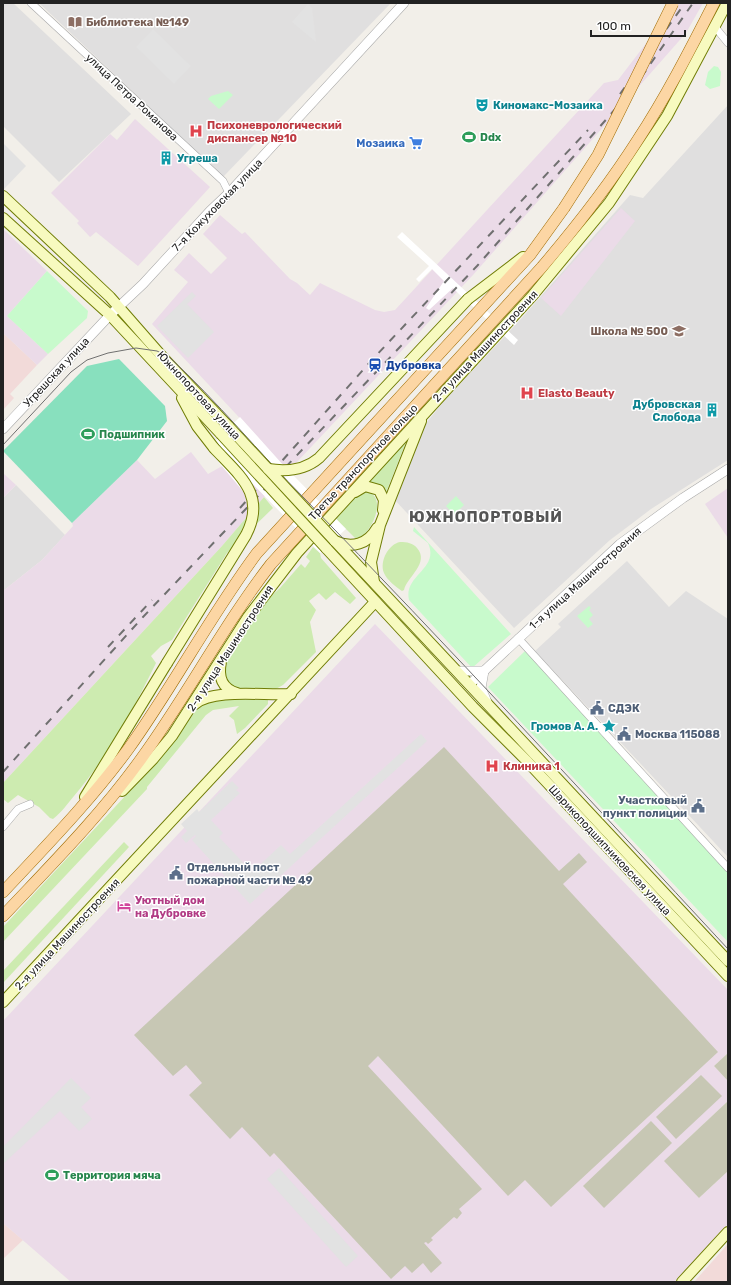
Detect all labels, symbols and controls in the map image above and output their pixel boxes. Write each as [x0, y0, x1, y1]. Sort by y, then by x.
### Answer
scale bar [591, 12, 685, 38]
library icon: Библиотека №149 [67, 14, 83, 30]
place label: Библиотека №149 [86, 16, 189, 29]
text: 100 m [597, 19, 631, 33]
street label: улица Петра Романова [83, 51, 181, 144]
theatre icon: Киномакс-Мозаика [474, 97, 490, 113]
place label: Киномакс-Мозаика [493, 99, 603, 112]
place label: Психоневрологический диспансер №10 [207, 119, 342, 145]
hospital icon: Психоневрологический диспансер №10 [188, 123, 204, 139]
sports icon: Ddx [461, 129, 477, 145]
place label: Ddx [480, 131, 502, 144]
supermarket icon: Мозаика [408, 135, 424, 151]
place label: Мозаика [356, 137, 405, 150]
building icon: Угреша [158, 150, 174, 166]
place label: Угреша [177, 152, 218, 165]
street label: 7-я Кожуховская улица [170, 156, 265, 254]
street label: 2-я улица Машиностроения [430, 288, 541, 405]
school or university icon: Школа № 500 [671, 323, 687, 339]
place label: Школа № 500 [591, 325, 668, 338]
street label: Угрешская улица [21, 335, 92, 410]
street label: Южнопортовая улица [154, 348, 243, 442]
station icon: Дубровка [367, 357, 383, 373]
place label: Дубровка [386, 359, 441, 372]
hospital icon: Elasto Beauty [519, 385, 535, 401]
place label: Elasto Beauty [538, 387, 615, 400]
place label: Дубровская Слобода [633, 398, 701, 424]
street label: Третье транспортное кольцо [306, 402, 421, 523]
building icon: Дубровская Слобода [704, 402, 720, 418]
sports icon: Подшипник [80, 426, 96, 442]
place label: Подшипник [99, 428, 165, 441]
district label: ЮЖНОПОРТОВЫЙ [409, 508, 563, 526]
street label: 1-я улица Машиностроения [527, 525, 644, 632]
street label: 2-я улица Машиностроения [185, 583, 276, 714]
public building icon: СДЭК [589, 700, 605, 716]
place label: СДЭК [608, 702, 640, 715]
place icon: Громов А. А. [601, 718, 617, 734]
place label: Громов А. А. [531, 720, 598, 733]
public building icon: Москва 115088 [616, 726, 632, 742]
place label: Москва 115088 [635, 728, 720, 741]
hospital icon: Клиника 1 [484, 758, 500, 774]
place label: Клиника 1 [503, 760, 560, 773]
street label: Шарикоподшипниковская улица [546, 783, 673, 918]
place label: Участковый пункт полиции [603, 794, 687, 820]
public building icon: Участковый пункт полиции [690, 798, 706, 814]
place label: Отдельный пост пожарной части № 49 [187, 861, 313, 887]
public building icon: Отдельный пост пожарной части № 49 [168, 865, 184, 881]
street label: 2-я улица Машиностроения [12, 876, 123, 993]
place label: Уютный дом на Дубровке [135, 894, 206, 920]
hotel icon: Уютный дом на Дубровке [116, 898, 132, 914]
sports icon: Территория мяча [44, 1167, 60, 1183]
place label: Территория мяча [63, 1169, 161, 1182]

